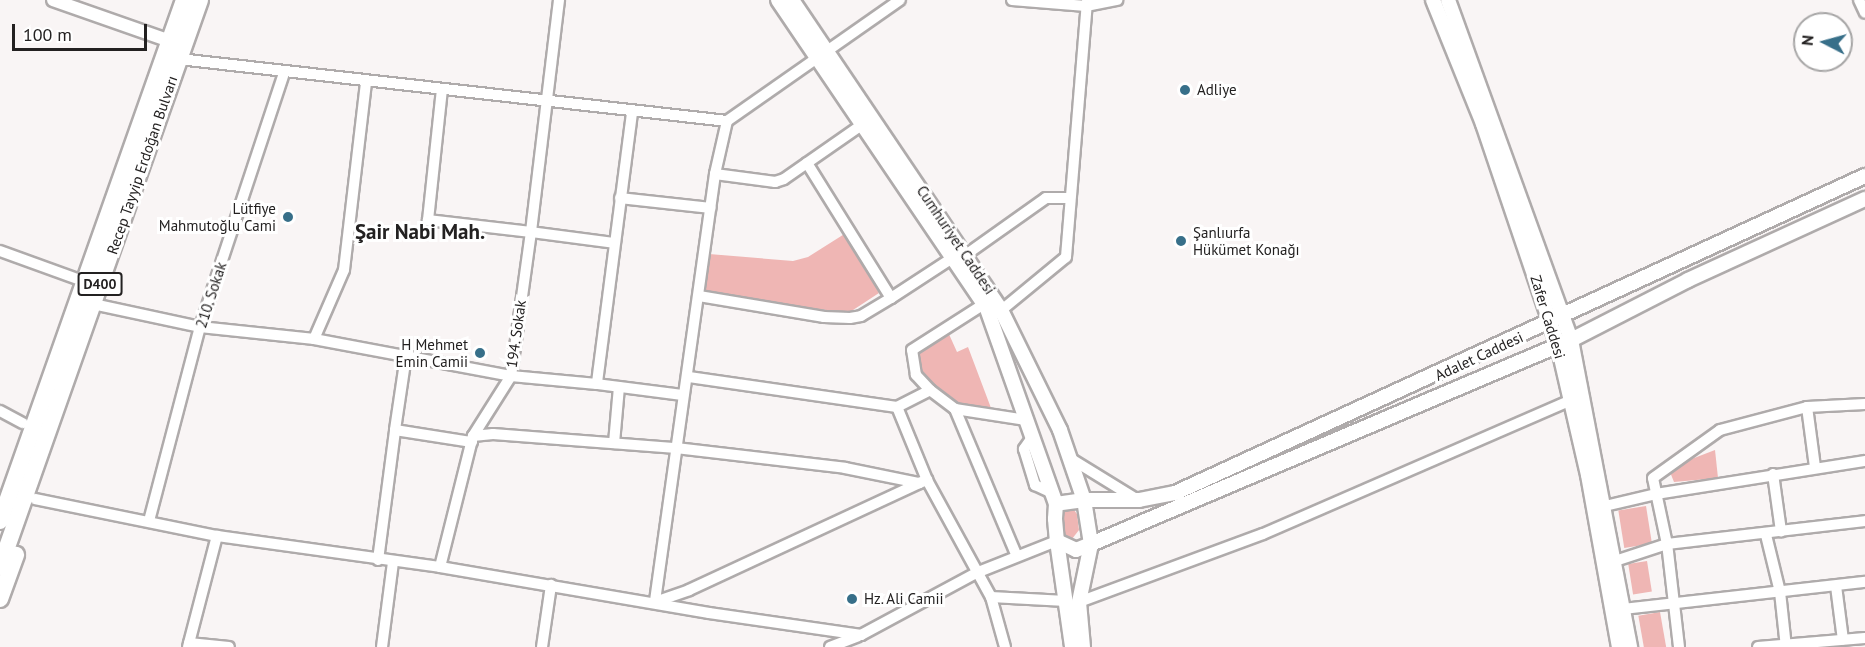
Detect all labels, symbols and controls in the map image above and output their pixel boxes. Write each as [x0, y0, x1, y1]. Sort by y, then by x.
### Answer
scale bar [15, 12, 150, 50]
north arrow [1793, 12, 1853, 72]
text: 100 m [23, 23, 72, 46]
text: N [1797, 34, 1818, 47]
street label: Recep Tayyip Erdoğan Bulvarı [103, 73, 181, 257]
place label: Adliye [1197, 81, 1237, 99]
marker: Adliye [1178, 83, 1192, 97]
street label: Cumhuriyet Caddesi [913, 182, 999, 298]
place label: Lütfiye Mahmutoğlu Cami [159, 199, 276, 234]
marker: Lütfiye Mahmutoğlu Cami [281, 210, 295, 224]
district label: Şair Nabi Mah. [355, 219, 485, 245]
place label: Şanlıurfa Hükümet Konağı [1193, 223, 1300, 258]
marker: Şanlıurfa Hükümet Konağı [1174, 234, 1188, 248]
street label: 210. Sokak [192, 259, 230, 331]
road number: D400 [78, 273, 122, 295]
street label: Zafer Caddesi [1527, 273, 1569, 361]
street label: 194. Sokak [502, 298, 530, 370]
street label: Adalet Caddesi [1432, 328, 1526, 384]
place label: H Mehmet Emin Camii [396, 335, 468, 370]
marker: H Mehmet Emin Camii [473, 346, 487, 360]
place label: Hz. Ali Camii [864, 590, 945, 608]
marker: Hz. Ali Camii [845, 592, 859, 606]

